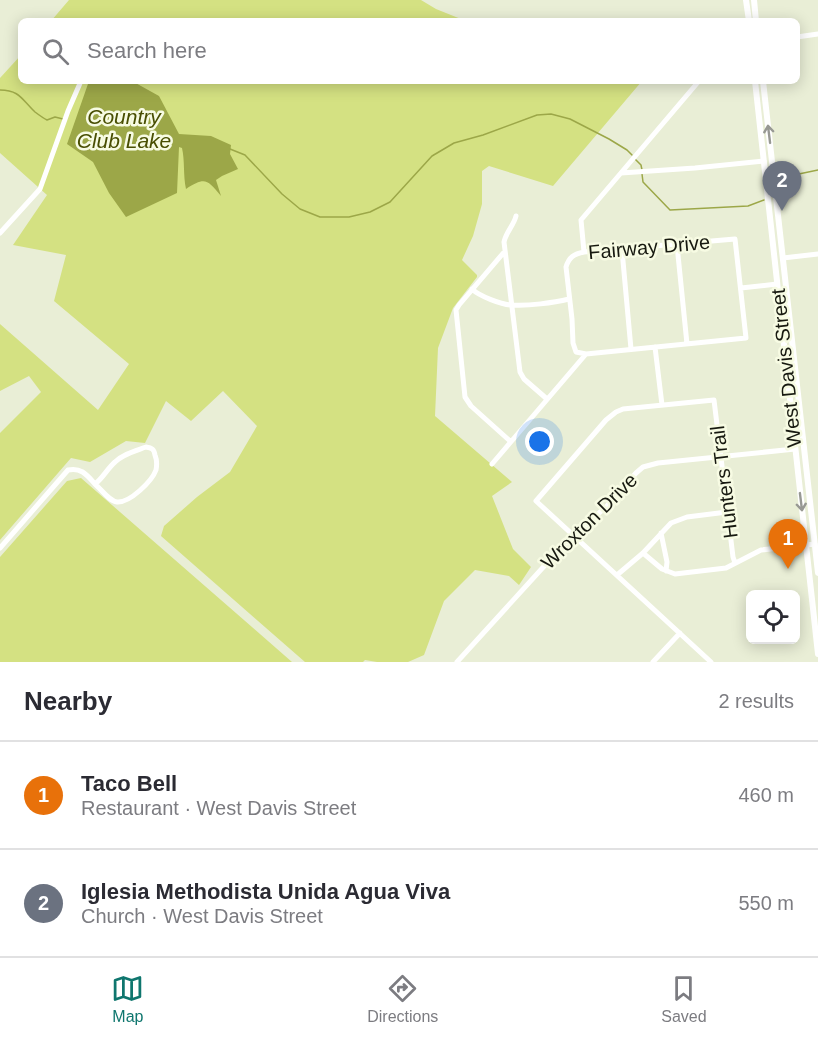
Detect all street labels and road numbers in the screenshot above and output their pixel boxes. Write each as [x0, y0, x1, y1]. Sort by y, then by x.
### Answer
street label: Fairway Drive [587, 231, 711, 263]
street label: West Davis Street [767, 287, 805, 449]
street label: Hunters Trail [706, 424, 742, 540]
street label: Wroxton Drive [537, 469, 641, 573]

